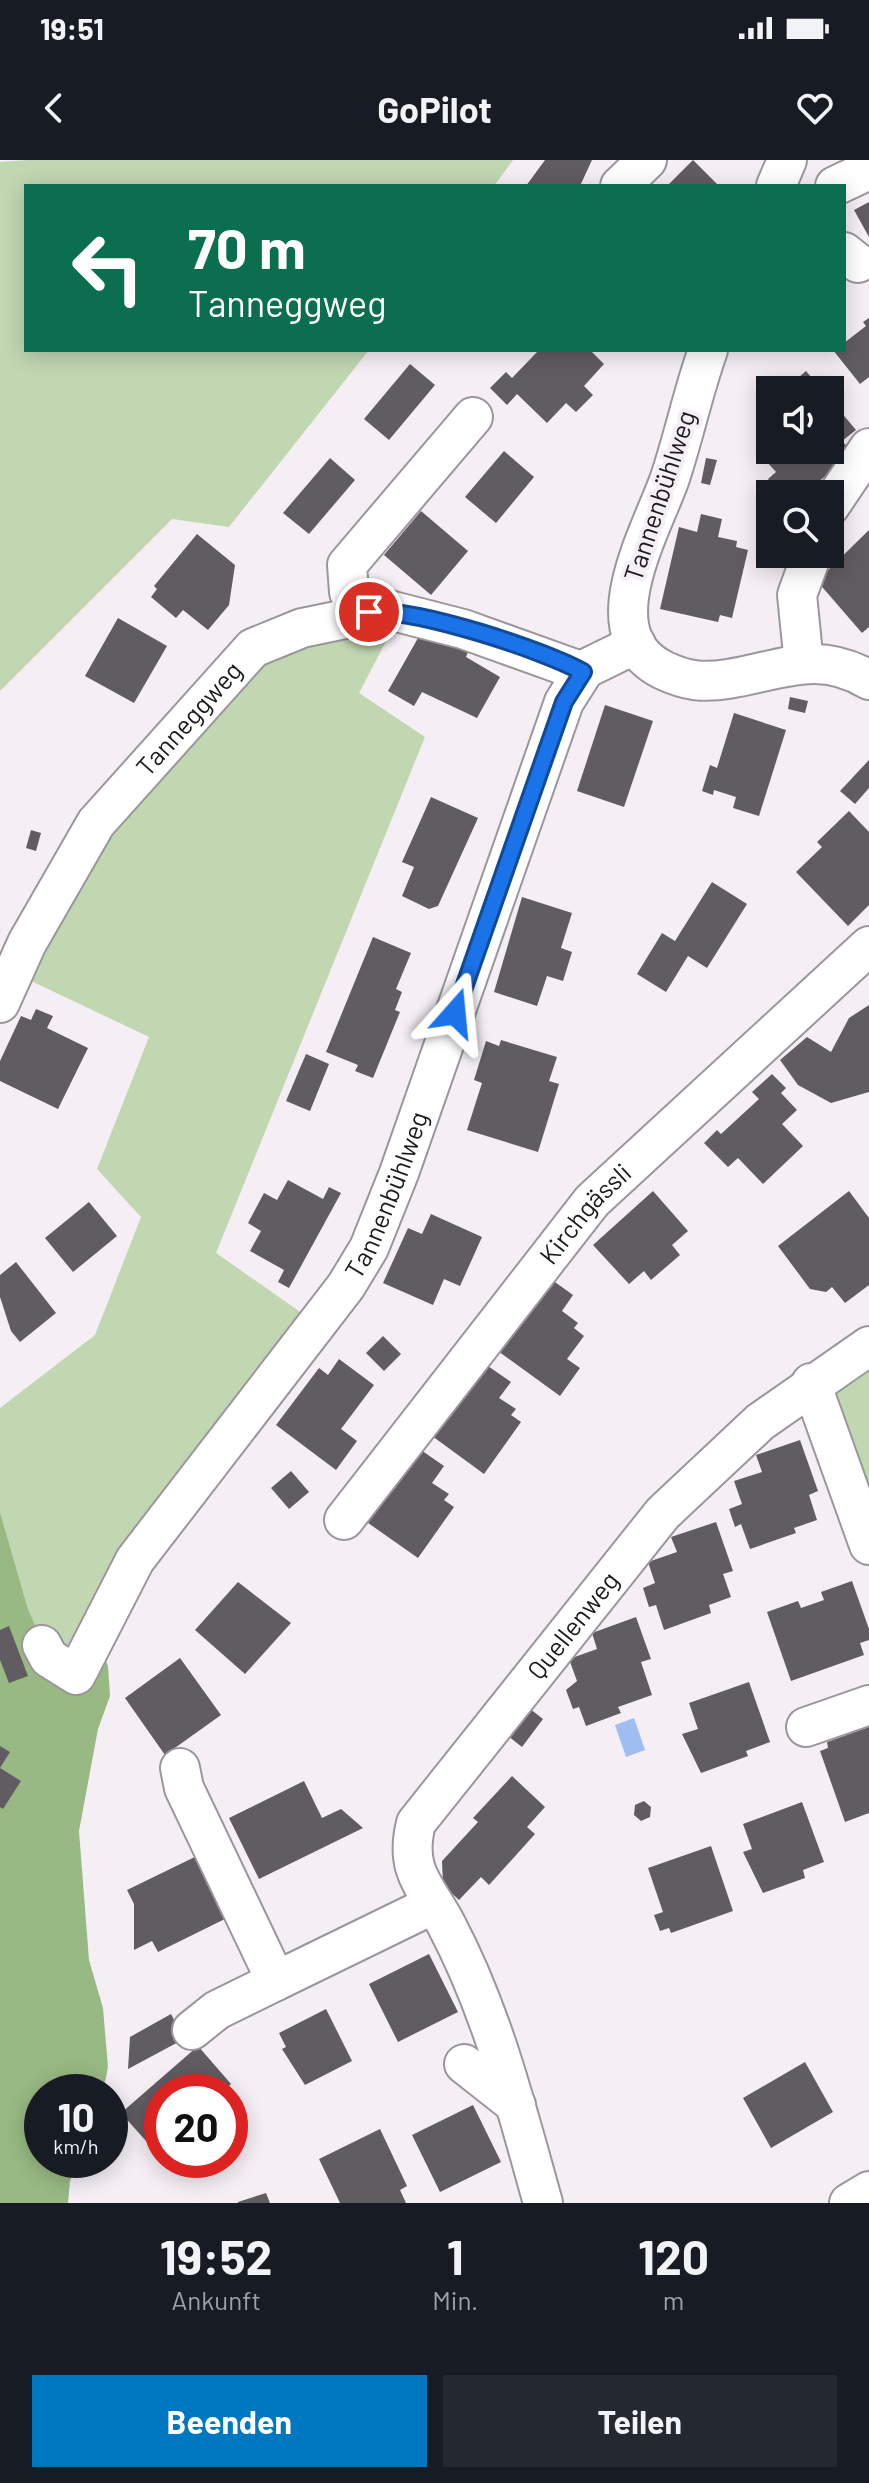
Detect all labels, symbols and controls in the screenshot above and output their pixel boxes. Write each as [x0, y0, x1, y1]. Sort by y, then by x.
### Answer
text: 19:51 [40, 10, 104, 46]
icon: back [32, 86, 76, 130]
icon: heart [793, 86, 837, 130]
text: GoPilot [377, 87, 492, 130]
text: 70 m [188, 213, 306, 280]
icon: left [56, 216, 160, 320]
text: Tanneggweg [188, 281, 386, 324]
map controls [756, 376, 844, 568]
button: sound [756, 376, 844, 464]
street label: Tannenbühlweg [616, 406, 701, 585]
button: search [756, 480, 844, 568]
pin [335, 578, 403, 646]
icon: arrive [347, 590, 391, 634]
street label: Tanneggweg [129, 654, 248, 782]
position arrow [413, 971, 497, 1055]
street label: Tannenbühlweg [337, 1107, 433, 1284]
street label: Kirchgässli [532, 1156, 637, 1270]
street label: Quellenweg [520, 1565, 624, 1684]
speed limit sign: 20 [144, 2074, 248, 2178]
text: 10 [58, 2092, 94, 2140]
text: km/h [53, 2134, 99, 2158]
text: 19:52 [160, 2227, 273, 2285]
text: 1 [447, 2227, 464, 2285]
text: 120 [638, 2227, 709, 2285]
text: Ankunft [171, 2284, 261, 2315]
text: Min. [432, 2284, 478, 2315]
text: m [663, 2284, 684, 2315]
button: Beenden [32, 2375, 427, 2467]
button: Teilen [443, 2375, 837, 2467]

